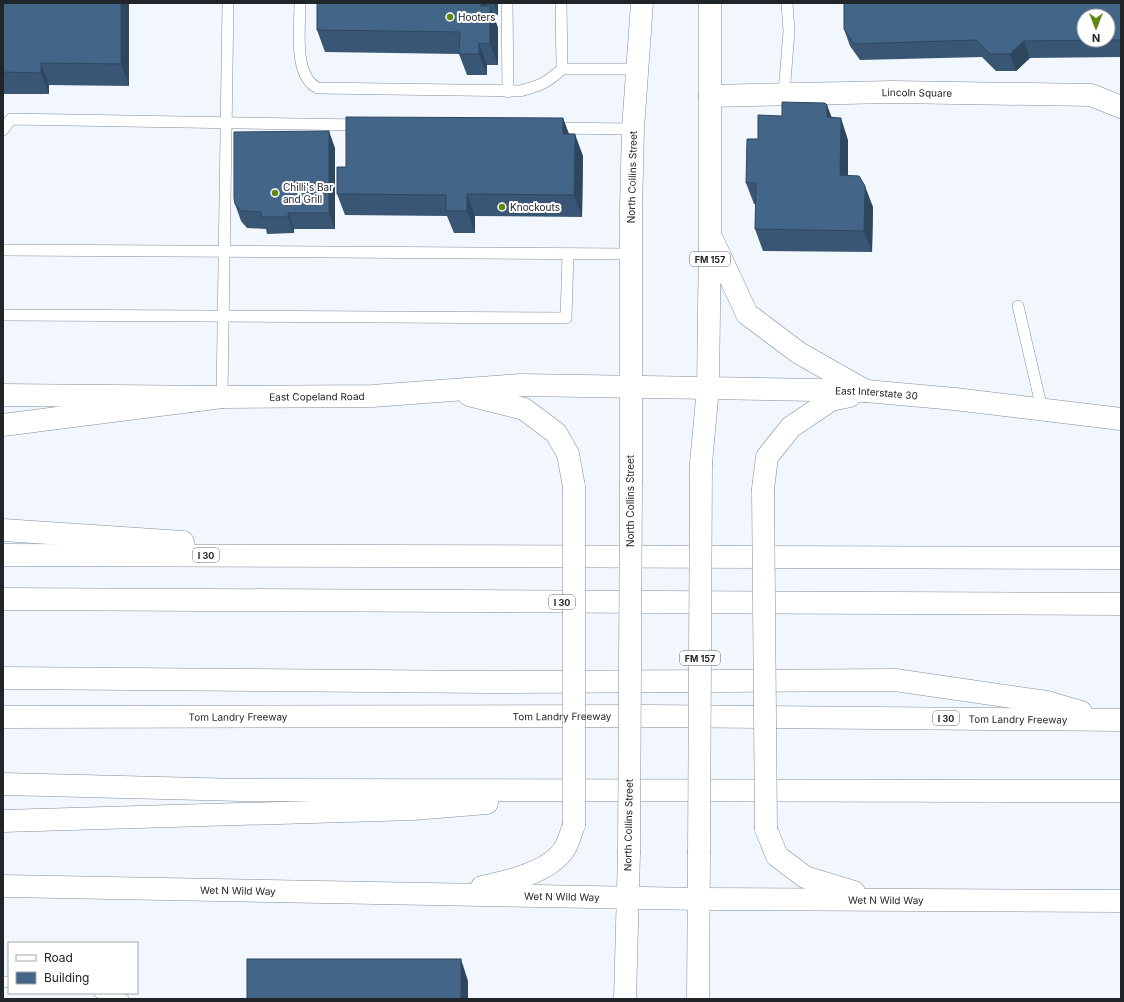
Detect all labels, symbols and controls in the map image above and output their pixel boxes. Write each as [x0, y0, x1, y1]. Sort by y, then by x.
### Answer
north arrow [1076, 8, 1116, 48]
place label: Hooters [458, 11, 495, 23]
marker: Hooters [445, 12, 455, 22]
text: N [1092, 31, 1100, 45]
street label: Lincoln Square [882, 86, 952, 99]
street label: North Collins Street [625, 130, 639, 223]
place label: Chilli's Bar and Grill [283, 181, 333, 205]
marker: Chilli's Bar and Grill [270, 188, 280, 198]
place label: Knockouts [510, 201, 560, 213]
marker: Knockouts [497, 202, 507, 212]
road number: FM 157 [690, 252, 730, 266]
street label: East Interstate 30 [835, 384, 918, 402]
street label: East Copeland Road [269, 390, 365, 403]
street label: North Collins Street [624, 454, 636, 547]
road number: I 30 [193, 548, 219, 562]
road number: I 30 [549, 595, 575, 609]
road number: FM 157 [680, 651, 720, 665]
street label: Tom Landry Freeway [513, 710, 612, 722]
street label: Tom Landry Freeway [189, 711, 288, 723]
road number: I 30 [933, 711, 959, 725]
street label: Tom Landry Freeway [968, 713, 1068, 726]
street label: North Collins Street [621, 778, 635, 871]
street label: Wet N Wild Way [200, 884, 276, 897]
street label: Wet N Wild Way [524, 890, 600, 903]
street label: Wet N Wild Way [848, 894, 924, 906]
legend [8, 942, 138, 994]
text: Road [44, 950, 73, 965]
text: Building [44, 970, 89, 985]

